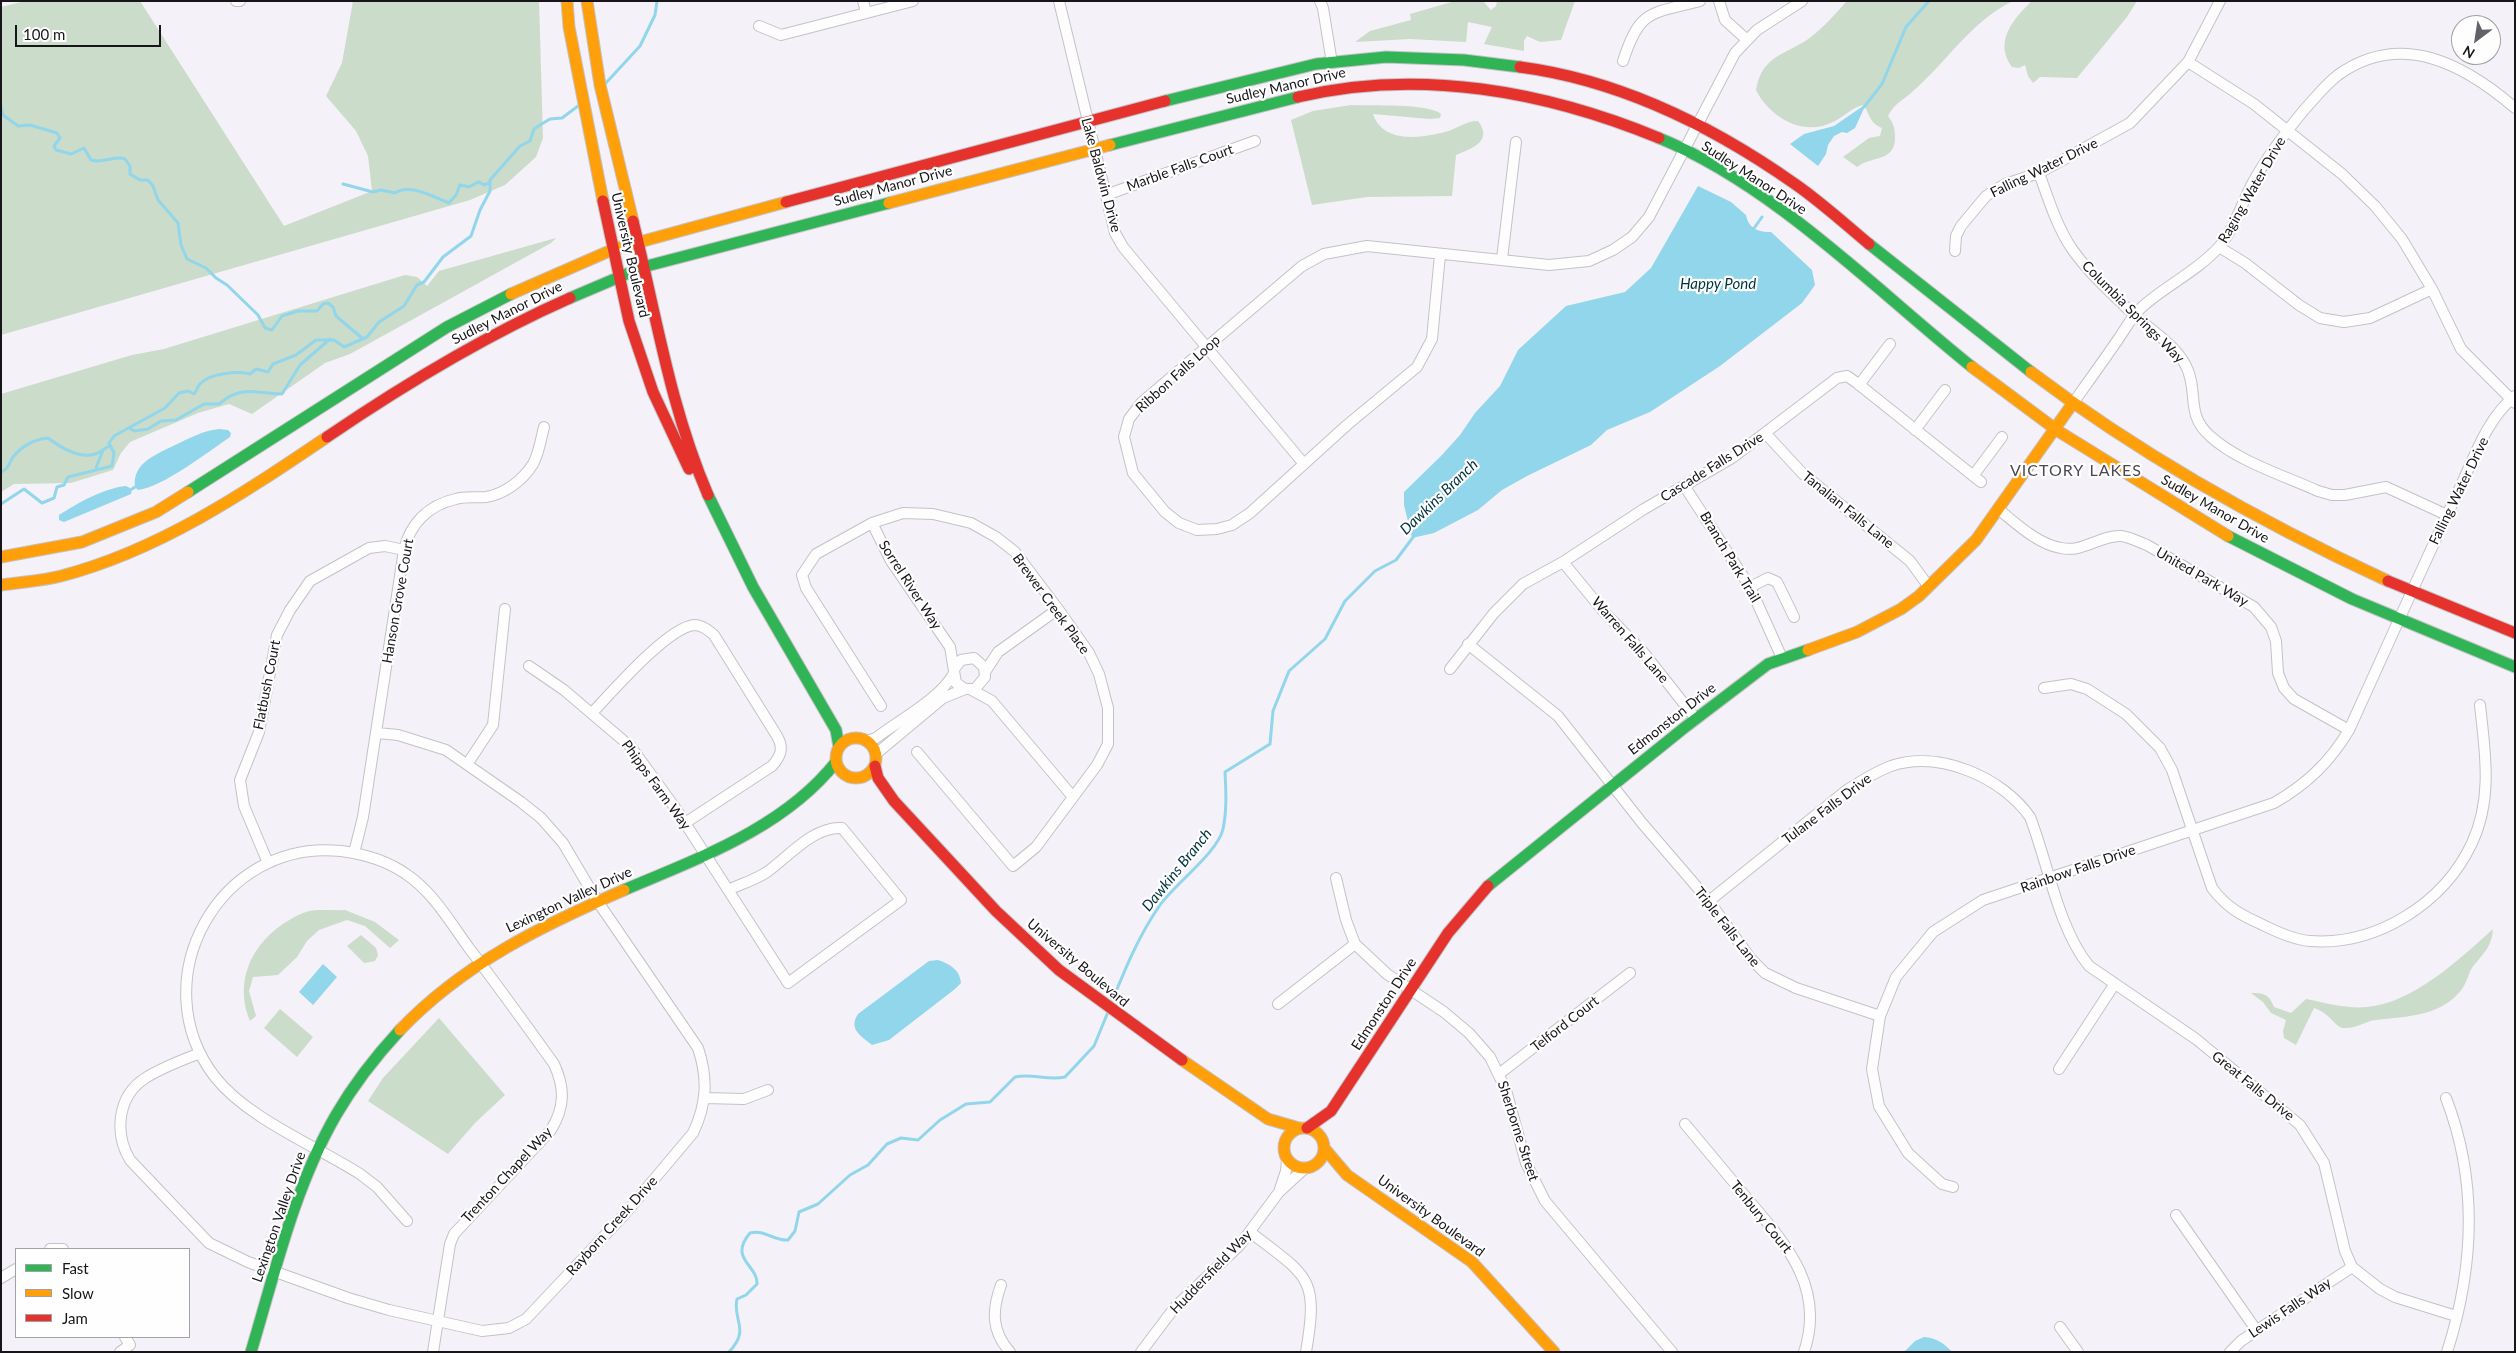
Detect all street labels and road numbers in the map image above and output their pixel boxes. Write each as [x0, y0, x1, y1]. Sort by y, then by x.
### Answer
street label: Sudley Manor Drive [1225, 64, 1347, 108]
street label: Lake Baldwin Drive [1078, 116, 1124, 234]
street label: Raging Water Drive [2215, 134, 2289, 246]
street label: Falling Water Drive [1988, 135, 2100, 201]
street label: Sudley Manor Drive [1698, 138, 1810, 218]
street label: Marble Falls Court [1124, 141, 1236, 195]
street label: Sudley Manor Drive [832, 162, 954, 210]
street label: University Boulevard [607, 191, 653, 319]
street label: Columbia Springs Way [2078, 257, 2188, 367]
street label: Sudley Manor Drive [449, 278, 565, 348]
street label: Ribbon Falls Loop [1132, 332, 1224, 416]
street label: Cascade Falls Drive [1657, 429, 1767, 505]
street label: Falling Water Drive [2426, 435, 2492, 547]
street label: Tanalian Falls Lane [1799, 468, 1897, 552]
street label: Sudley Manor Drive [2158, 471, 2272, 547]
street label: Branch Park Trail [1696, 509, 1764, 605]
street label: Hanson Grove Court [379, 537, 417, 665]
street label: Sorrel River Way [875, 537, 945, 633]
street label: United Park Way [2153, 544, 2251, 610]
street label: Brewer Creek Place [1009, 550, 1093, 658]
street label: Warren Falls Lane [1588, 593, 1672, 687]
street label: Flatbush Court [250, 639, 284, 731]
street label: Edmonston Drive [1625, 680, 1719, 758]
street label: Phipps Farm Way [618, 737, 694, 833]
street label: Tulane Falls Drive [1779, 770, 1875, 848]
street label: Rainbow Falls Drive [2018, 841, 2138, 897]
street label: Lexington Valley Drive [503, 863, 635, 937]
street label: Triple Falls Lane [1691, 884, 1763, 970]
street label: University Boulevard [1024, 915, 1132, 1011]
street label: Edmonston Drive [1348, 955, 1420, 1053]
street label: Telford Court [1528, 992, 1602, 1056]
street label: Great Falls Drive [2208, 1048, 2298, 1124]
street label: Sherborne Street [1494, 1079, 1542, 1183]
street label: Trenton Chapel Way [458, 1124, 556, 1226]
street label: Lexington Valley Drive [249, 1149, 309, 1285]
street label: University Boulevard [1374, 1172, 1488, 1260]
street label: Rayborn Creek Drive [563, 1173, 661, 1279]
street label: Tenbury Court [1727, 1177, 1795, 1257]
street label: Huddersfield Way [1167, 1226, 1255, 1318]
street label: Lewis Falls Way [2246, 1274, 2334, 1342]

